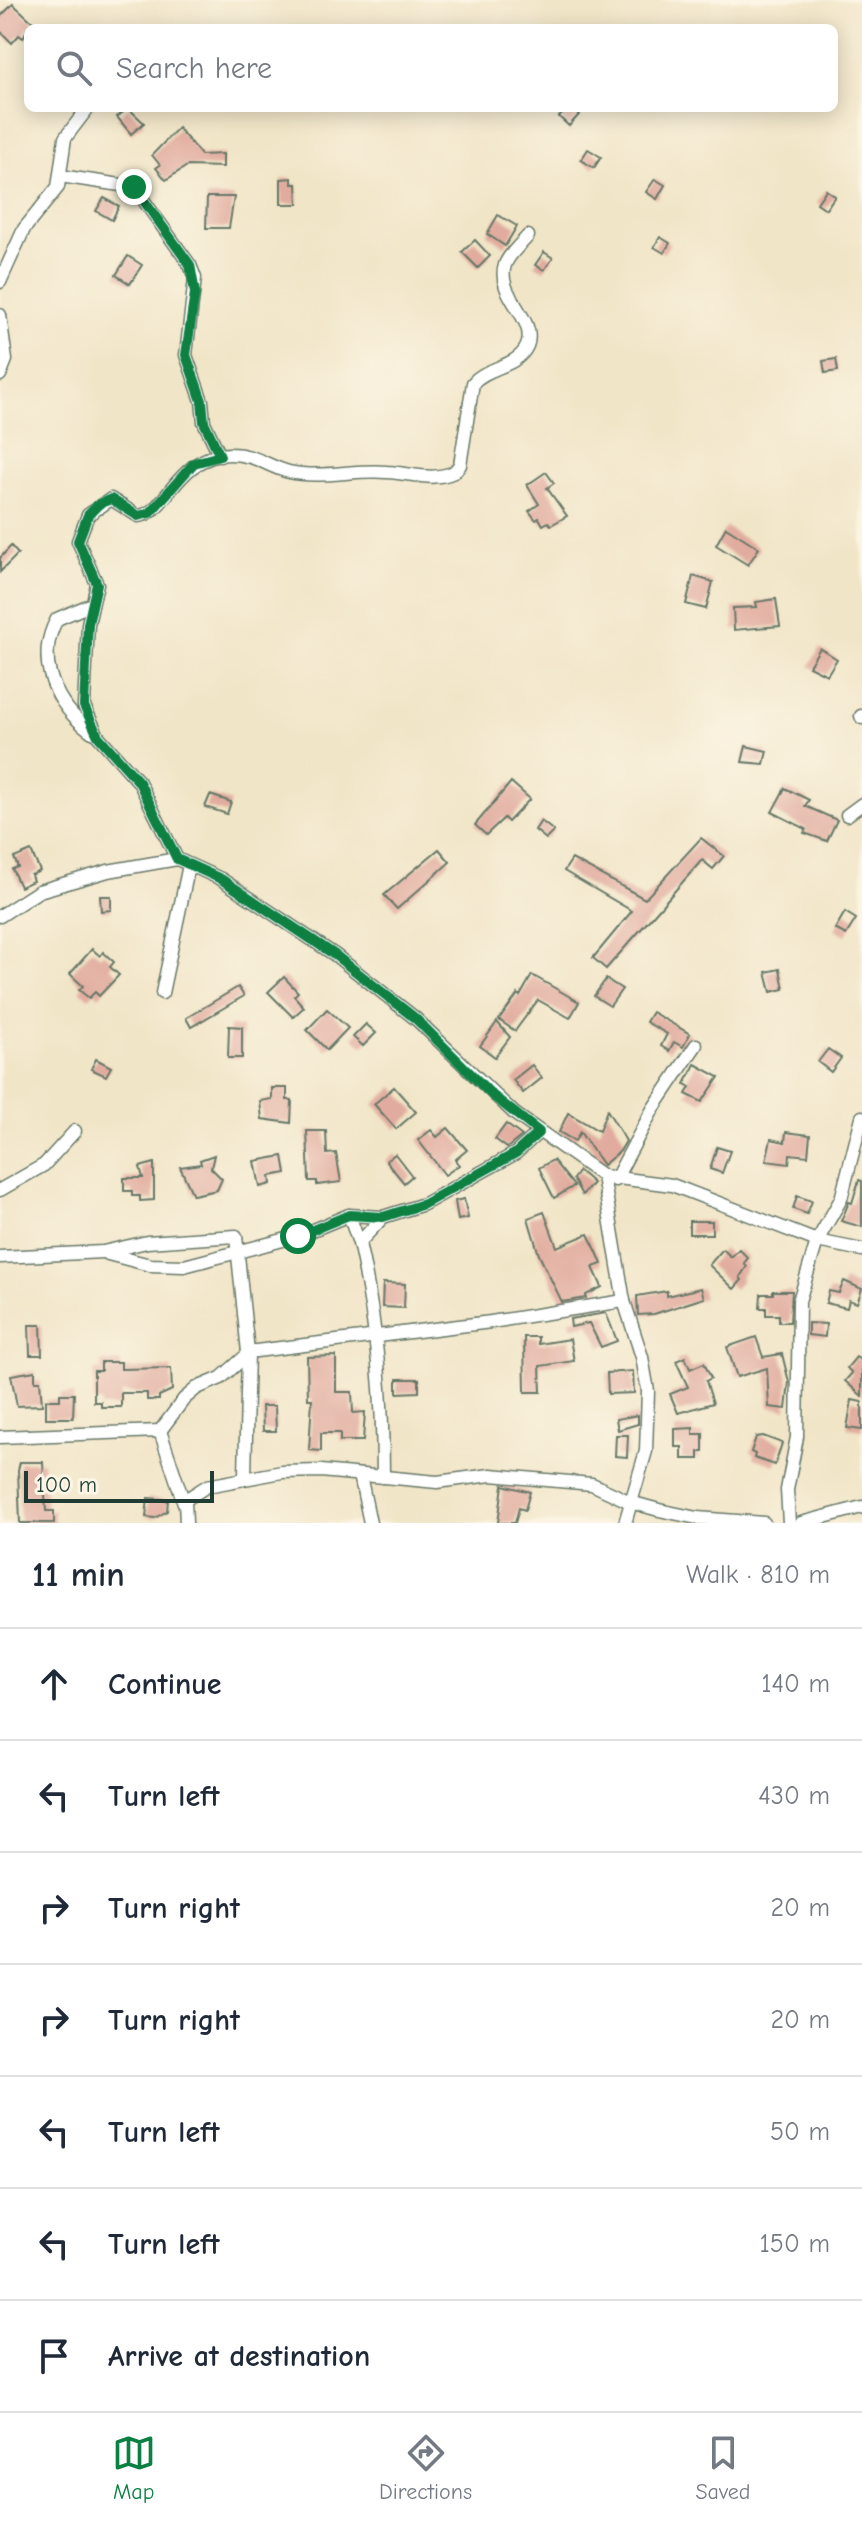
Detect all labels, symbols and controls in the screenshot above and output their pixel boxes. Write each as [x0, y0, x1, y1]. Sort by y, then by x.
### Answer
search box [24, 24, 838, 112]
icon: search [52, 46, 96, 90]
text: Search here [116, 51, 272, 86]
route end [116, 169, 152, 205]
route start [280, 1218, 316, 1254]
scale bar [24, 1467, 214, 1503]
text: 100 m [36, 1472, 97, 1498]
text: 11 min [32, 1555, 125, 1595]
text: Walk · 810 m [686, 1560, 830, 1590]
icon: ahead [32, 1662, 76, 1706]
text: Continue [108, 1667, 222, 1702]
text: 140 m [761, 1669, 830, 1699]
icon: left [32, 1774, 76, 1818]
text: Turn left [108, 1779, 220, 1814]
text: 430 m [758, 1781, 830, 1811]
icon: right [32, 1886, 76, 1930]
text: Turn right [108, 1891, 240, 1926]
text: 20 m [770, 1893, 830, 1923]
icon: right [32, 1998, 76, 2042]
text: Turn right [108, 2003, 240, 2038]
text: 20 m [770, 2005, 830, 2035]
icon: left [32, 2110, 76, 2154]
text: Turn left [108, 2115, 220, 2150]
text: 50 m [770, 2117, 830, 2147]
icon: left [32, 2222, 76, 2266]
text: Turn left [108, 2227, 220, 2262]
text: 150 m [760, 2229, 830, 2259]
icon: arrive [32, 2334, 76, 2378]
text: Arrive at destination [108, 2339, 370, 2374]
tab: Map [112, 2431, 156, 2505]
tab: Directions [379, 2431, 472, 2505]
tab: Saved [695, 2431, 750, 2505]

